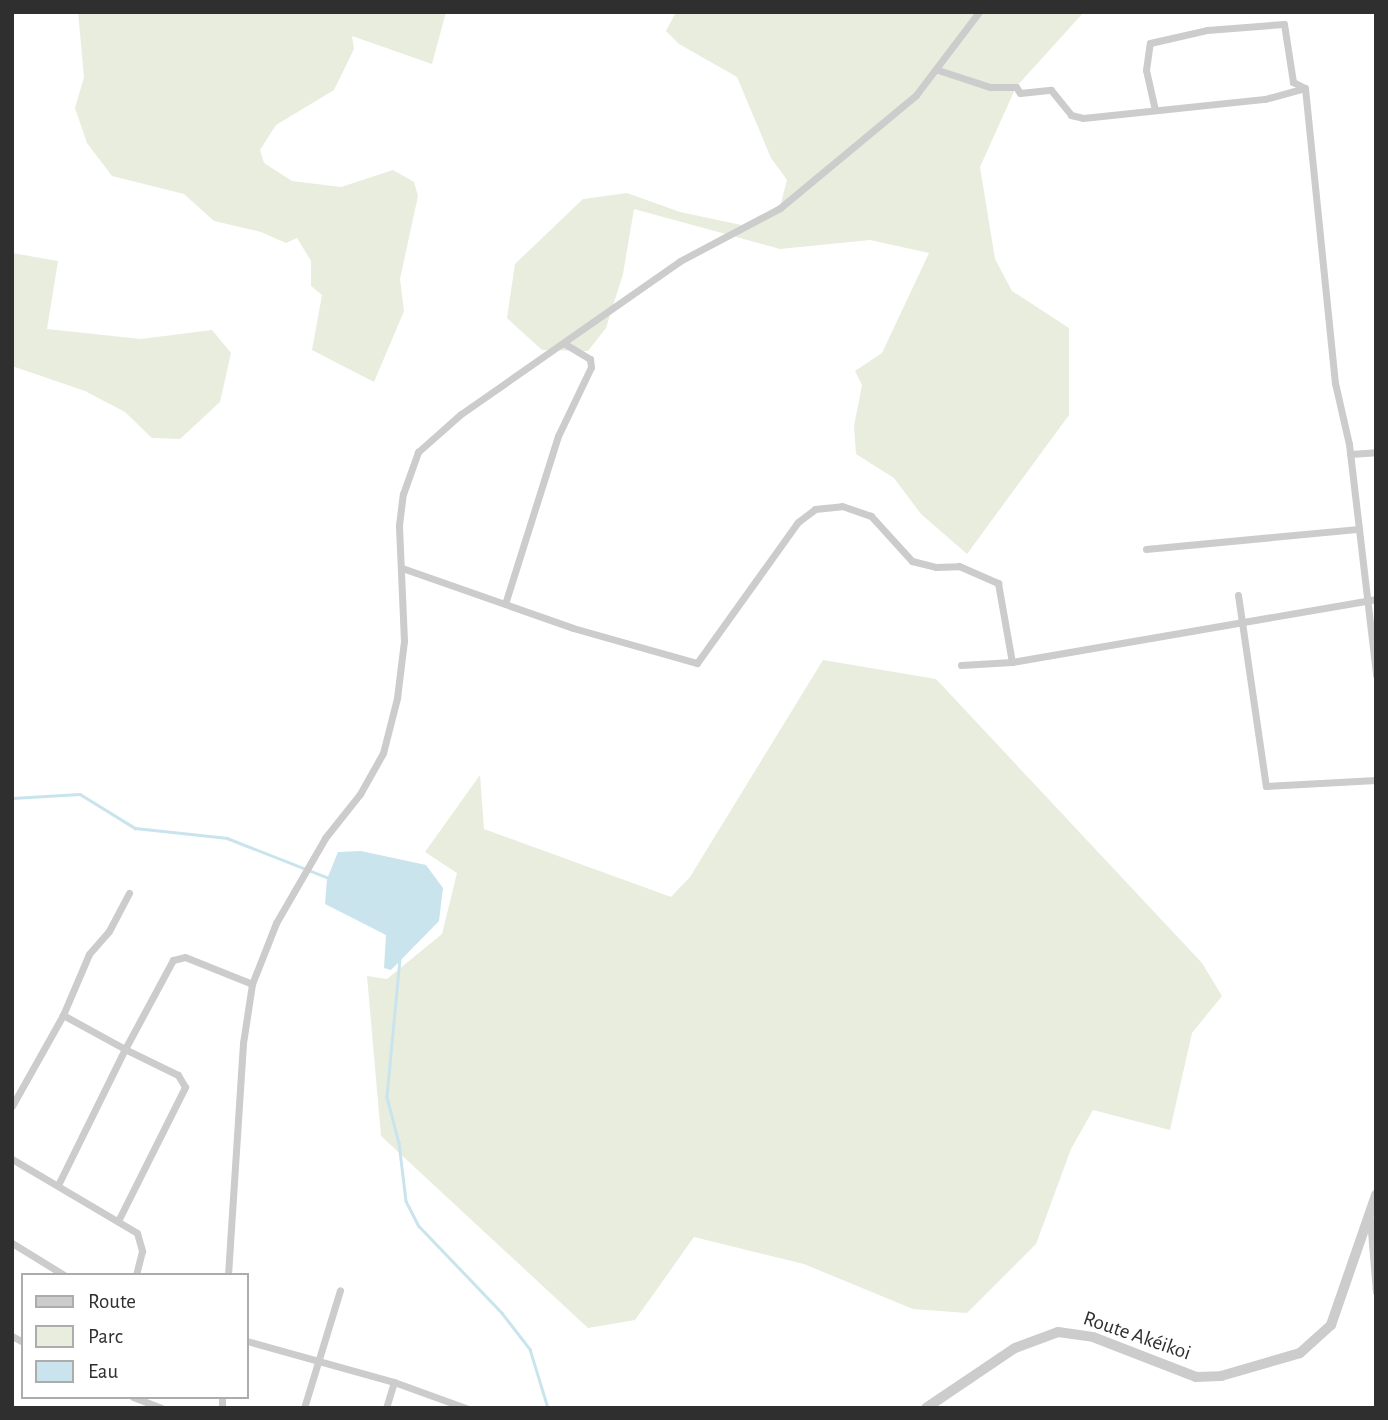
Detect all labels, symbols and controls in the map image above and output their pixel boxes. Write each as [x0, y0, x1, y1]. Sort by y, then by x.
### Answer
legend [21, 1273, 248, 1399]
text: Route [88, 1291, 136, 1312]
street label: Route Akéikoi [1080, 1306, 1194, 1366]
text: Parc [88, 1326, 123, 1347]
text: Eau [88, 1361, 118, 1382]

